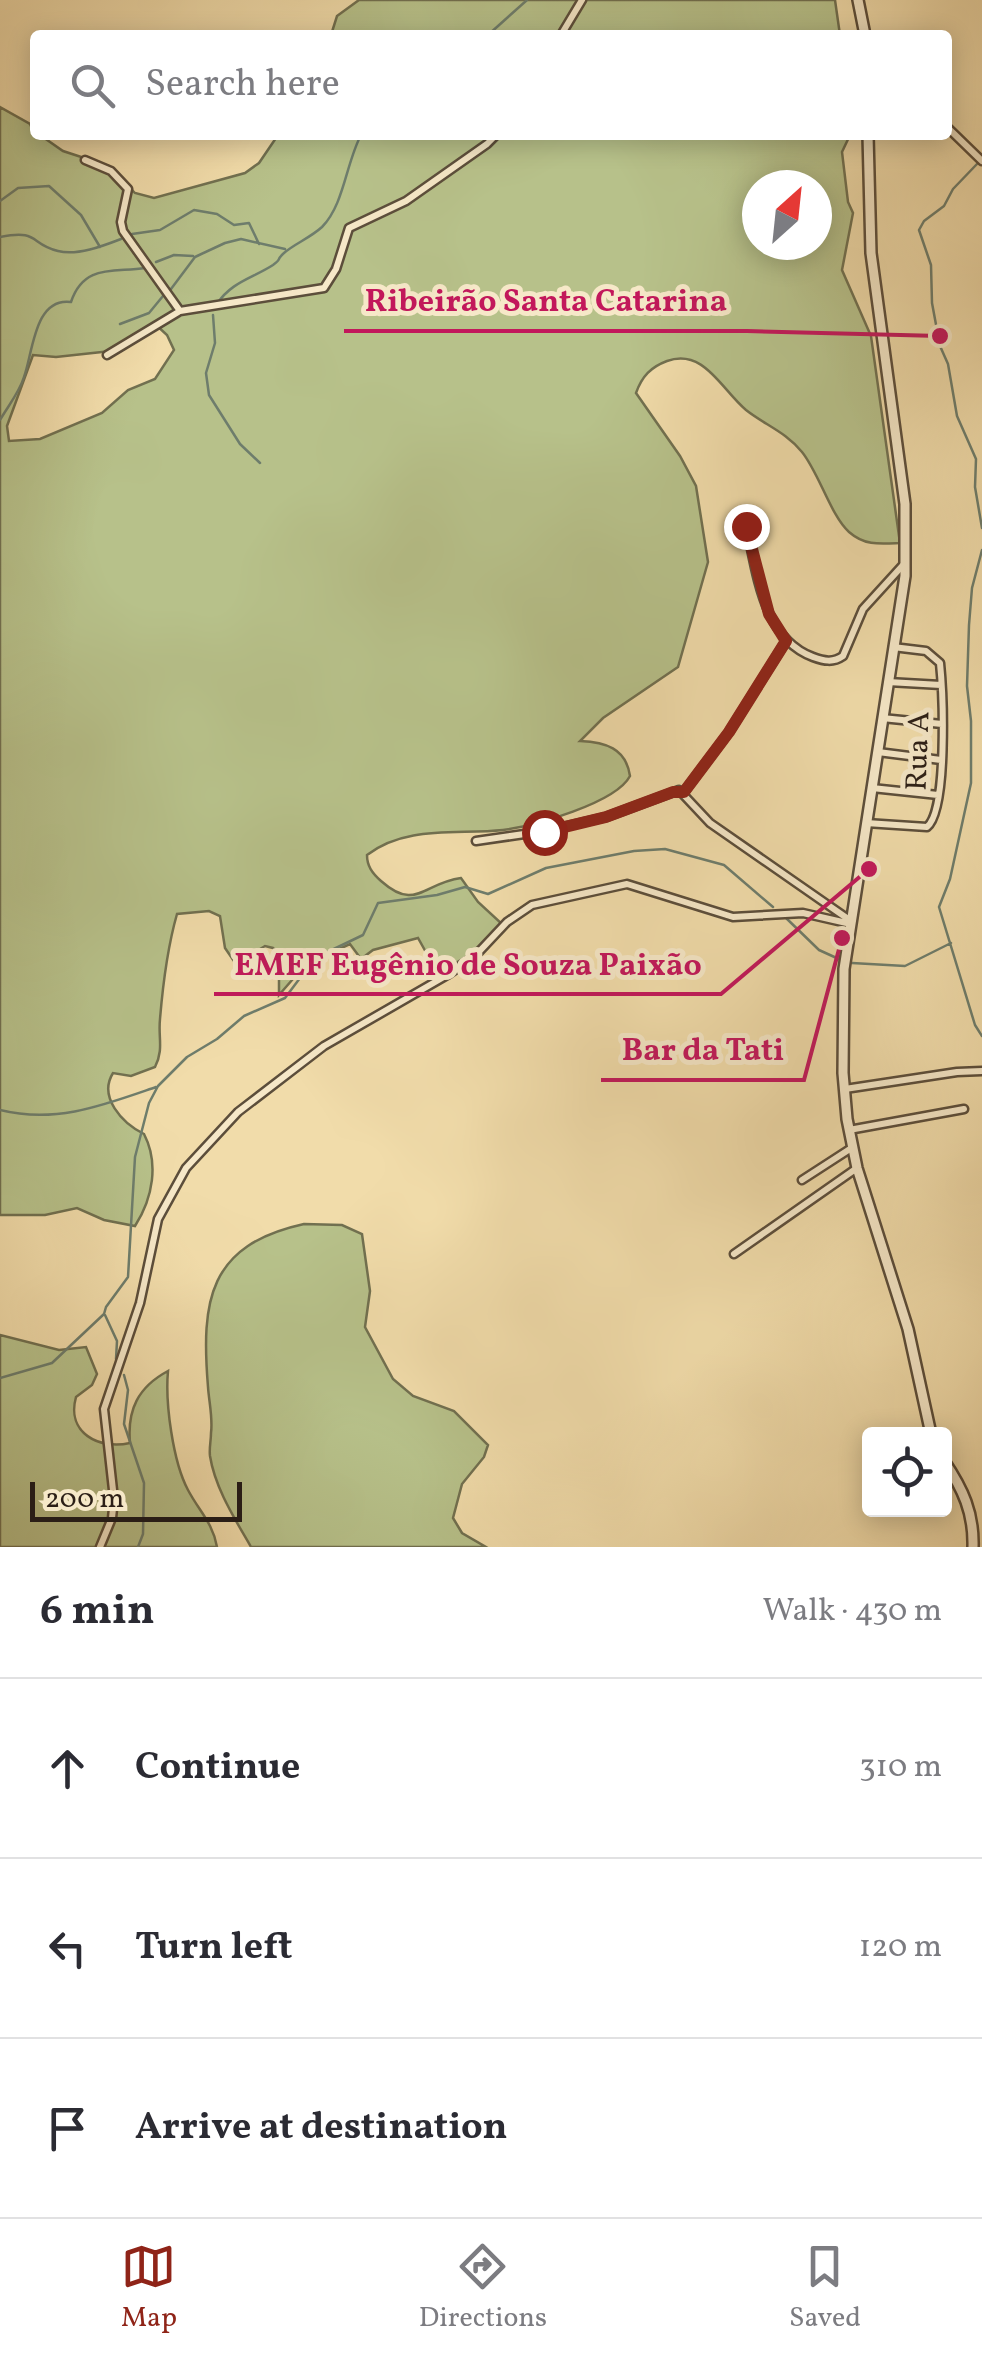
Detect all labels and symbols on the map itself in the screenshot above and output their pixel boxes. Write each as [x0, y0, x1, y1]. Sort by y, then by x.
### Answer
north arrow [742, 170, 832, 260]
callout: Ribeirão Santa Catarina [344, 269, 747, 331]
text: Ribeirão Santa Catarina [365, 281, 727, 325]
route end [724, 504, 770, 550]
street label: Rua A [897, 711, 941, 792]
route start [522, 810, 568, 856]
callout: EMEF Eugênio de Souza Paixão [214, 932, 721, 994]
text: EMEF Eugênio de Souza Paixão [234, 945, 702, 989]
callout: Bar da Tati [601, 1018, 804, 1080]
text: Bar da Tati [622, 1030, 784, 1074]
scale bar [30, 1477, 242, 1522]

